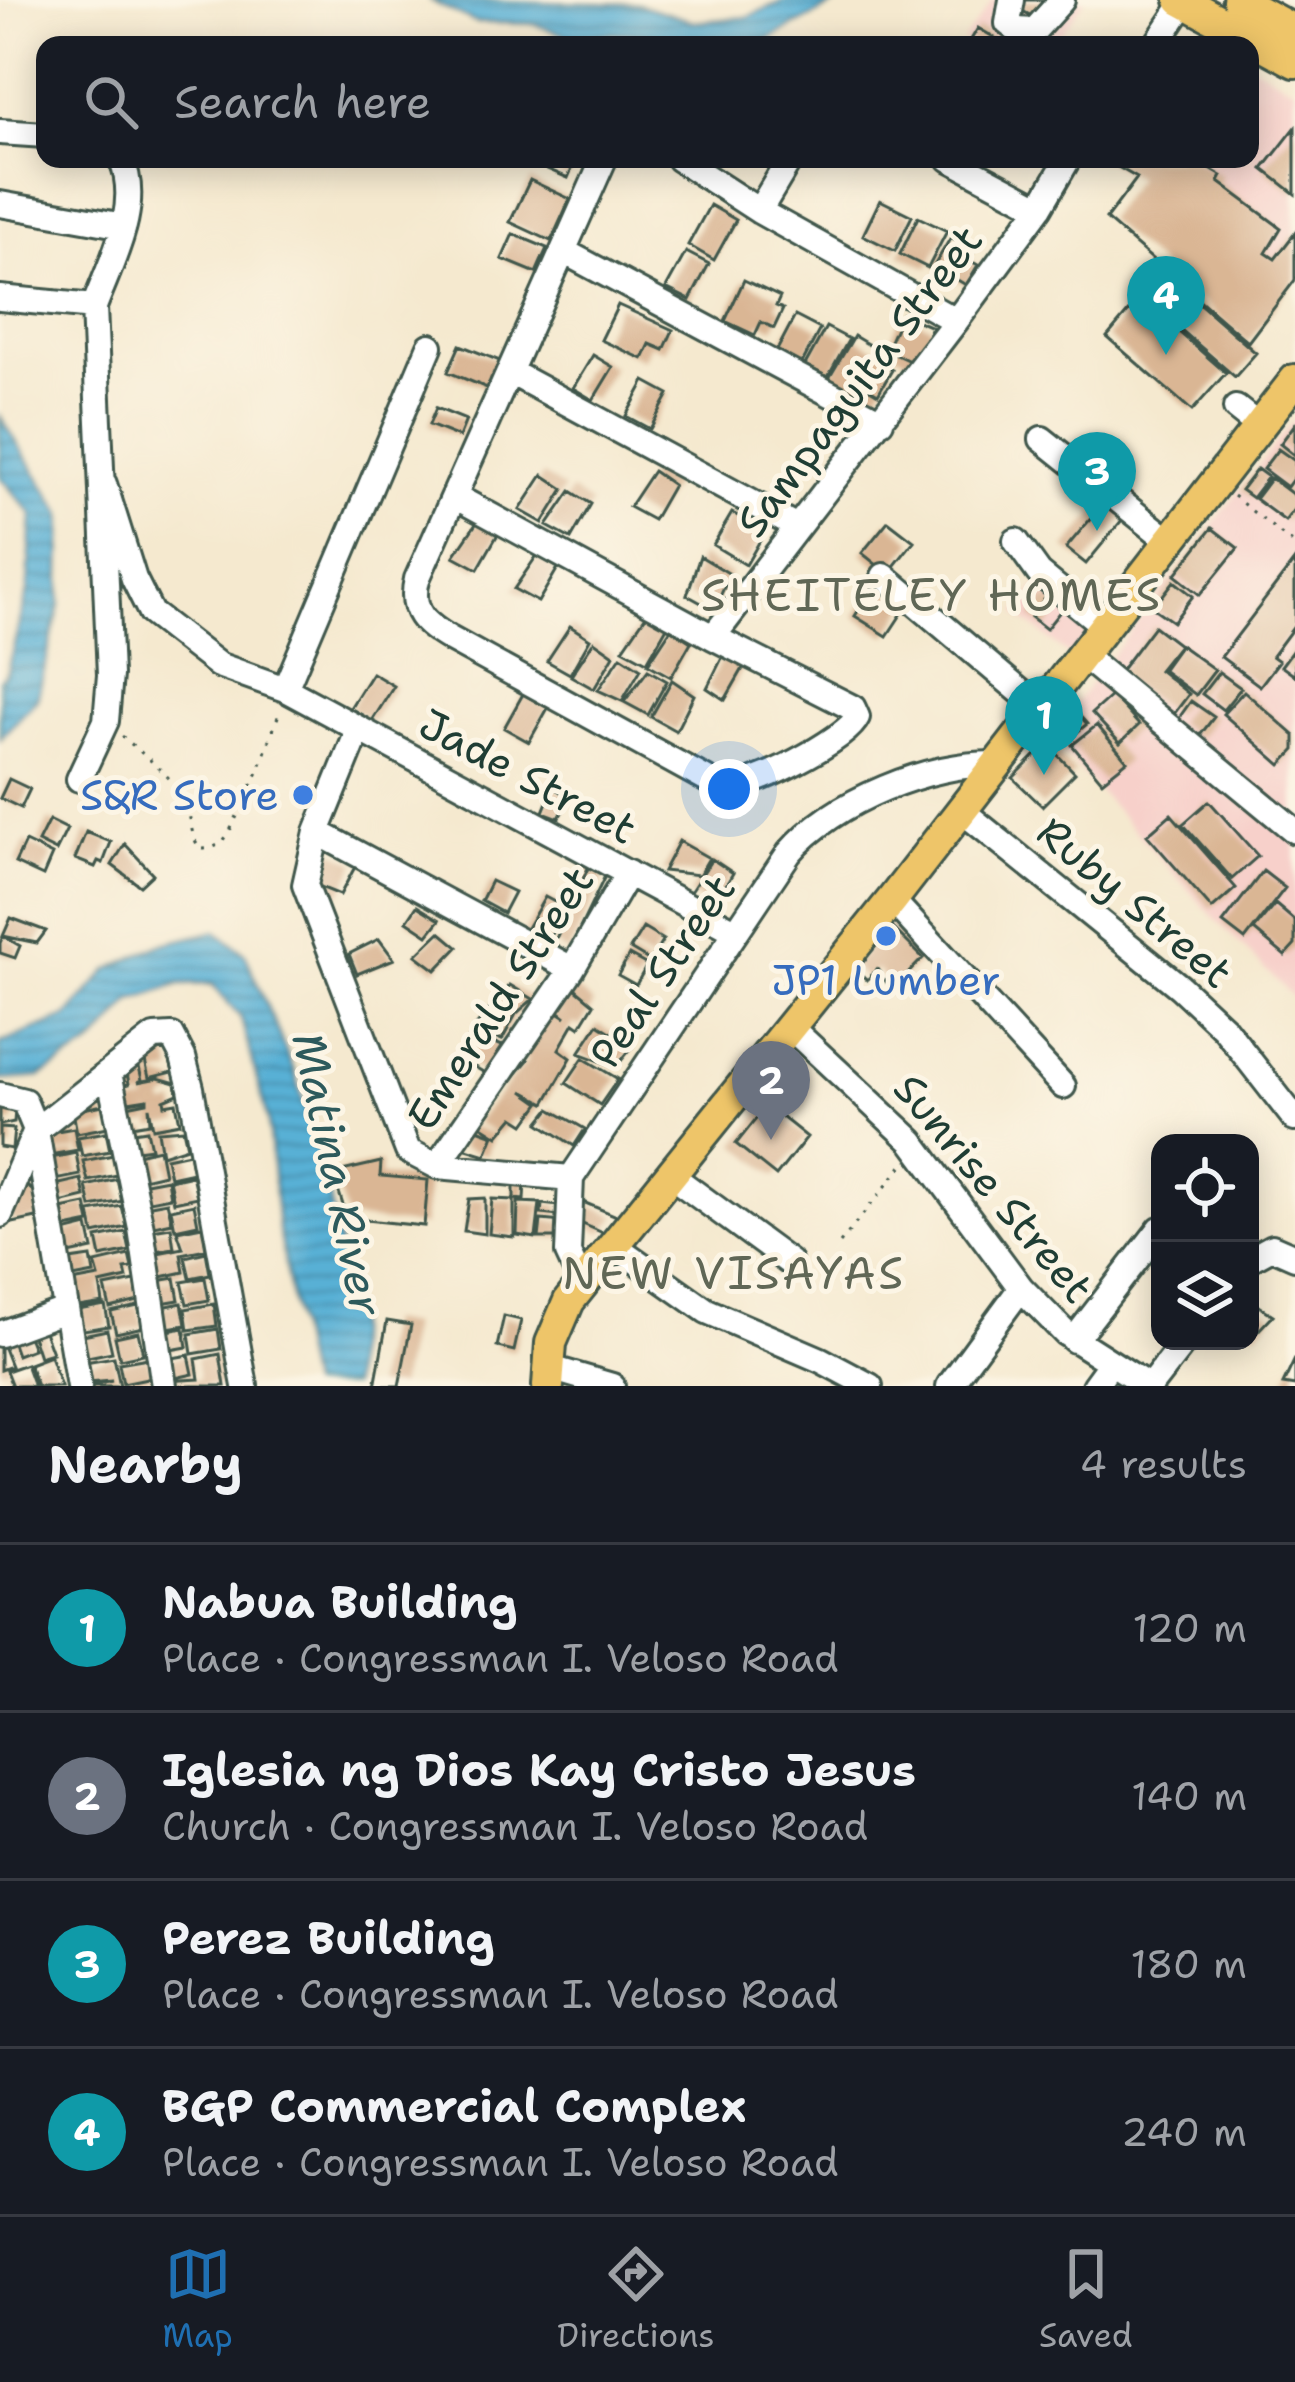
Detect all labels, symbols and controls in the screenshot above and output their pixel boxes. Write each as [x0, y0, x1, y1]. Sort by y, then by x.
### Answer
search box [36, 36, 1259, 168]
icon: search [78, 69, 144, 135]
text: Search here [174, 72, 431, 132]
street label: Sampaguita Street [723, 214, 995, 548]
pin: 4 [1127, 256, 1205, 355]
pin: 3 [1058, 432, 1136, 531]
district label: SHEITELEY HOMES [701, 565, 1163, 625]
pin: 1 [1005, 676, 1083, 775]
street label: Jade Street [410, 695, 646, 857]
your location [699, 759, 759, 819]
place label: S&R Store [80, 767, 279, 823]
marker: S&R Store [290, 782, 316, 808]
street label: Ruby Street [1026, 804, 1244, 1000]
street label: Emerald Street [394, 855, 606, 1141]
street label: Peal Street [577, 863, 747, 1079]
marker: JP1 Lumber [873, 923, 899, 949]
place label: JP1 Lumber [771, 952, 1001, 1008]
water label: Matina River [279, 1027, 397, 1322]
pin: 2 [732, 1041, 810, 1140]
street label: Sunrise Street [882, 1062, 1106, 1314]
map controls [1151, 1134, 1259, 1350]
button: locate [1151, 1134, 1259, 1242]
button: layers [1151, 1242, 1259, 1350]
district label: NEW VISAYAS [562, 1243, 906, 1303]
text: Nearby [48, 1430, 243, 1498]
text: 4 results [1080, 1438, 1247, 1490]
text: Nabua Building [162, 1572, 517, 1632]
text: 1 [78, 1602, 96, 1654]
text: 120 m [1132, 1602, 1247, 1654]
text: Place · Congressman I. Veloso Road [162, 1632, 839, 1684]
text: Iglesia ng Dios Kay Cristo Jesus [162, 1740, 916, 1800]
text: 2 [73, 1770, 101, 1822]
text: 140 m [1131, 1770, 1247, 1822]
text: Church · Congressman I. Veloso Road [162, 1800, 868, 1852]
text: Perez Building [162, 1908, 495, 1968]
text: 3 [73, 1938, 101, 1990]
text: 180 m [1131, 1938, 1247, 1990]
text: Place · Congressman I. Veloso Road [162, 1968, 839, 2020]
text: BGP Commercial Complex [162, 2076, 746, 2136]
text: 4 [73, 2106, 101, 2158]
text: 240 m [1121, 2106, 1247, 2158]
text: Place · Congressman I. Veloso Road [162, 2136, 839, 2188]
tab: Map [162, 2241, 233, 2358]
tab: Directions [557, 2241, 715, 2358]
tab: Saved [1039, 2241, 1133, 2358]

